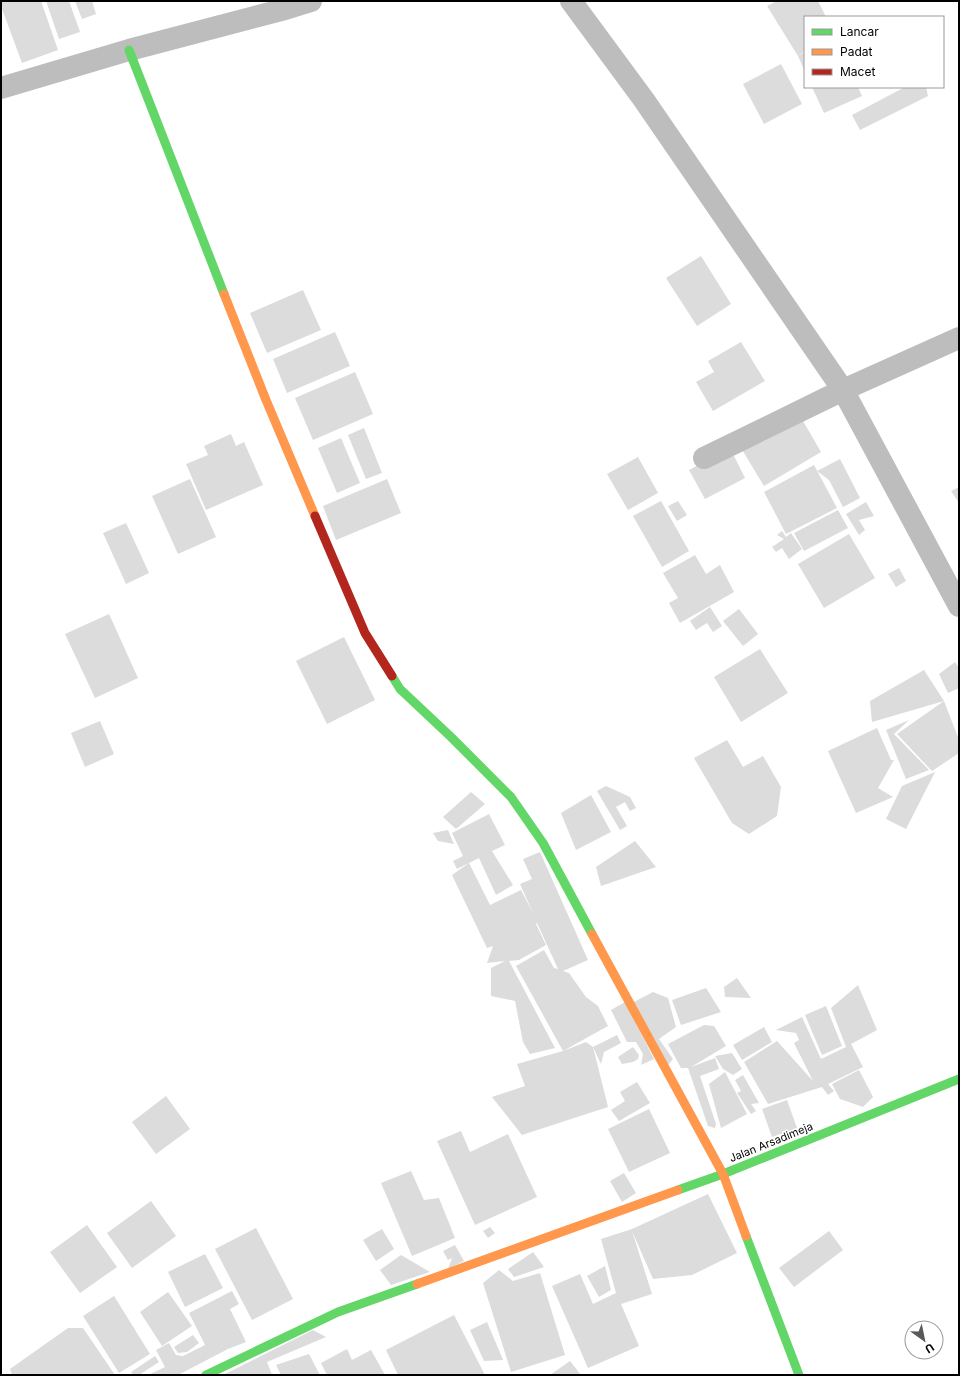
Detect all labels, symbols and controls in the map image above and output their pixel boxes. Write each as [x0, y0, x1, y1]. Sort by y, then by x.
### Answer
legend [804, 16, 944, 88]
text: Lancar [840, 24, 879, 39]
text: Padat [840, 44, 872, 59]
text: Macet [840, 64, 875, 79]
street label: Jalan Arsadimeja [727, 1119, 815, 1165]
north arrow [904, 1320, 944, 1360]
text: U [922, 1340, 937, 1356]

